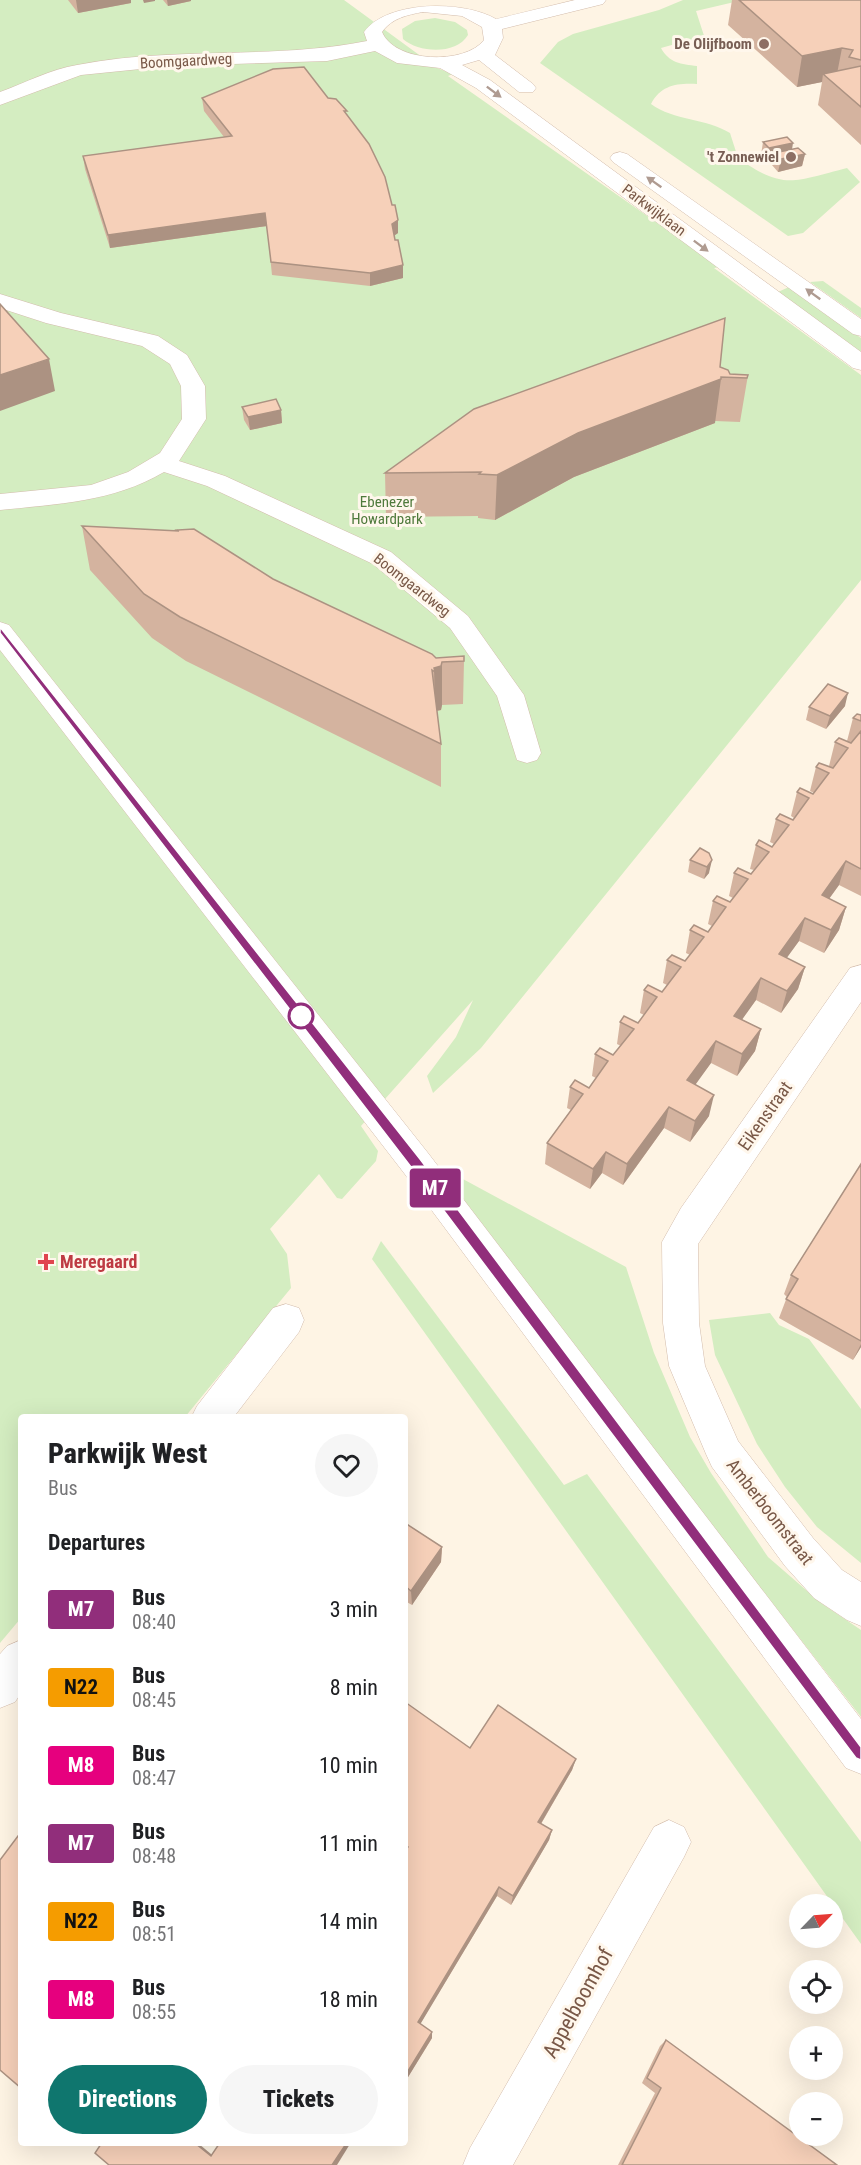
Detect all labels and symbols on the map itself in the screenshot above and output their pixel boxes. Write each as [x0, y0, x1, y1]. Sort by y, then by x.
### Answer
place label: De Olijfboom [674, 35, 752, 53]
marker: De Olijfboom [757, 37, 771, 51]
street label: Boomgaardweg [139, 50, 233, 72]
one-way arrow [486, 86, 502, 98]
place label: 't Zonnewiel [707, 148, 779, 166]
marker: 't Zonnewiel [784, 150, 798, 164]
one-way arrow [647, 176, 663, 188]
street label: Parkwijklaan [619, 180, 689, 240]
one-way arrow [694, 239, 709, 251]
one-way arrow [806, 289, 821, 301]
park label: Ebenezer Howardpark [351, 493, 423, 528]
street label: Boomgaardweg [370, 549, 454, 621]
unlabelled marker [288, 1003, 314, 1029]
street label: Eikenstraat [733, 1077, 796, 1154]
line badge: M7 [408, 1168, 462, 1208]
place label: Meregaard [60, 1251, 137, 1272]
marker: Meregaard [37, 1253, 55, 1271]
street label: Amberboomstraat [723, 1455, 818, 1569]
north arrow [789, 1894, 843, 1948]
street label: Appelboomhof [538, 1943, 618, 2062]

